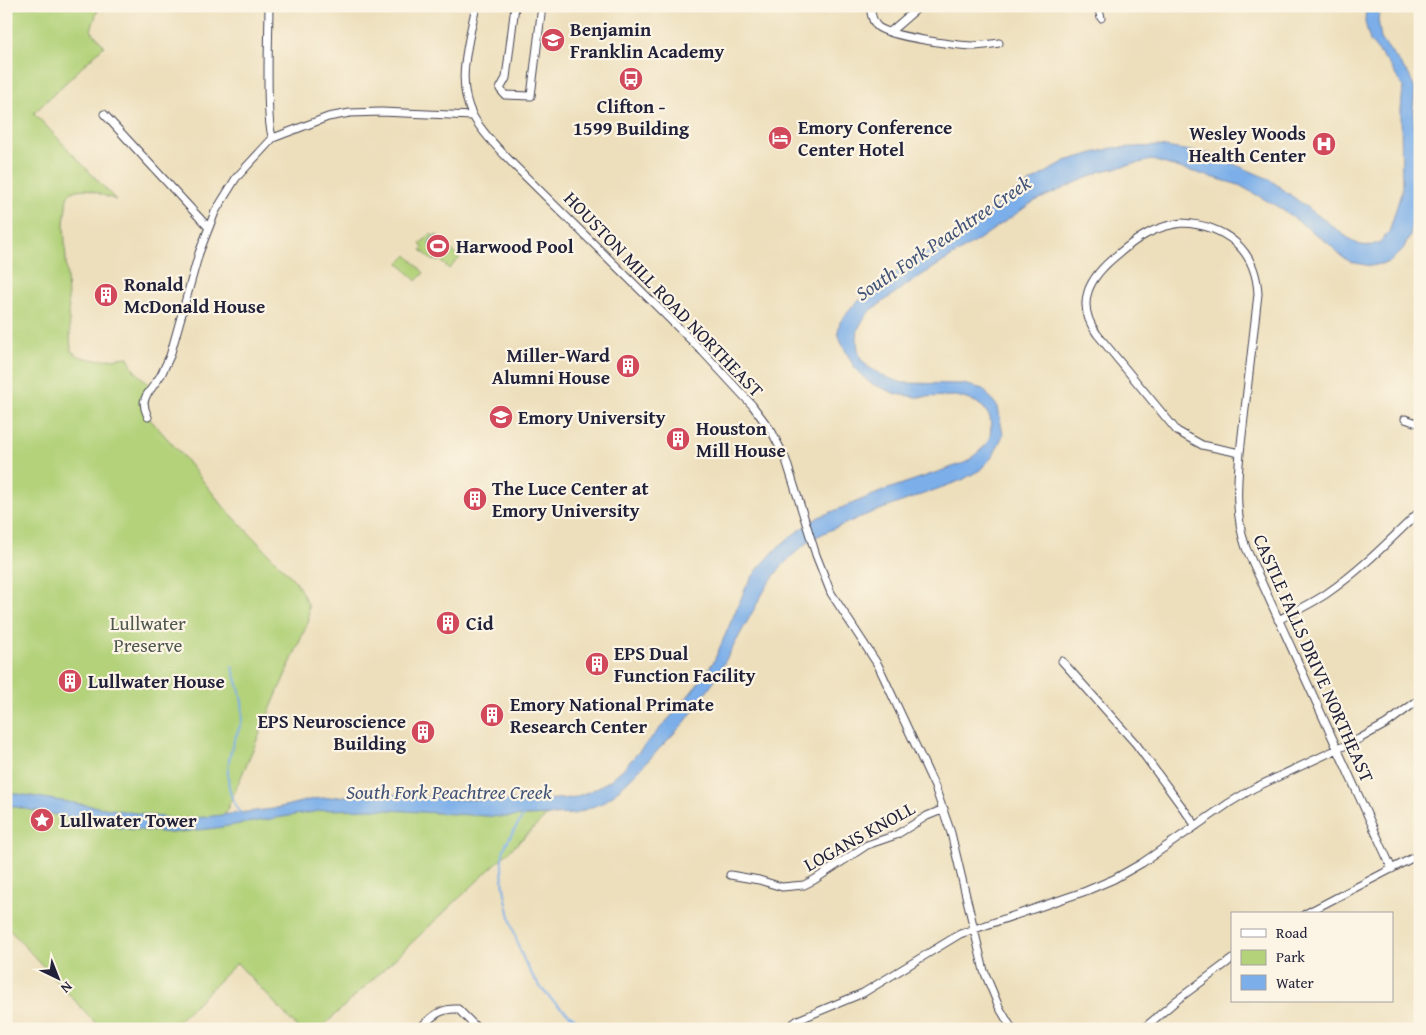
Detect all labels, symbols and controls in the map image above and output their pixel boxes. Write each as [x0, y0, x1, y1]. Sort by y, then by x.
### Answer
place label: Benjamin Franklin Academy [570, 15, 724, 65]
school or university icon: Benjamin Franklin Academy [540, 27, 566, 53]
bus stop icon: Clifton - 1599 Building [618, 66, 644, 92]
place label: Clifton - 1599 Building [573, 92, 690, 142]
place label: Emory Conference Center Hotel [798, 113, 952, 163]
place label: Wesley Woods Health Center [1189, 119, 1306, 169]
hotel icon: Emory Conference Center Hotel [767, 125, 793, 151]
hospital icon: Wesley Woods Health Center [1311, 131, 1337, 157]
water label: South Fork Peachtree Creek [849, 167, 1037, 307]
street label: HOUSTON MILL ROAD NORTHEAST [558, 185, 770, 404]
place label: Harwood Pool [456, 232, 574, 260]
sports icon: Harwood Pool [425, 233, 451, 259]
place label: Ronald McDonald House [124, 270, 265, 320]
building icon: Ronald McDonald House [93, 282, 119, 308]
place label: Miller-Ward Alumni House [492, 341, 610, 391]
building icon: Miller-Ward Alumni House [615, 353, 641, 379]
place label: Emory University [518, 403, 666, 431]
school or university icon: Emory University [488, 404, 514, 430]
place label: Houston Mill House [696, 414, 786, 464]
building icon: Houston Mill House [665, 426, 691, 452]
place label: The Luce Center at Emory University [492, 474, 649, 524]
building icon: The Luce Center at Emory University [462, 486, 488, 512]
street label: CASTLE FALLS DRIVE NORTHEAST [1246, 529, 1382, 787]
park label: Lullwater Preserve [110, 609, 186, 659]
place label: Cid [466, 609, 494, 637]
building icon: Cid [435, 610, 461, 636]
place label: EPS Dual Function Facility [614, 639, 756, 689]
building icon: EPS Dual Function Facility [584, 651, 610, 677]
place label: Lullwater House [88, 667, 225, 695]
building icon: Lullwater House [57, 668, 83, 694]
place label: Emory National Primate Research Center [510, 690, 714, 740]
building icon: Emory National Primate Research Center [479, 702, 505, 728]
place label: EPS Neuroscience Building [258, 707, 407, 757]
building icon: EPS Neuroscience Building [410, 719, 436, 745]
water label: South Fork Peachtree Creek [346, 777, 553, 806]
street label: LOGANS KNOLL [798, 794, 920, 878]
place label: Lullwater Tower [60, 806, 197, 834]
place icon: Lullwater Tower [29, 807, 55, 833]
legend [1231, 912, 1394, 1002]
text: Road [1276, 922, 1307, 943]
text: Park [1276, 946, 1305, 967]
north arrow [32, 952, 82, 1002]
text: Water [1276, 972, 1314, 993]
text: N [56, 977, 77, 998]

